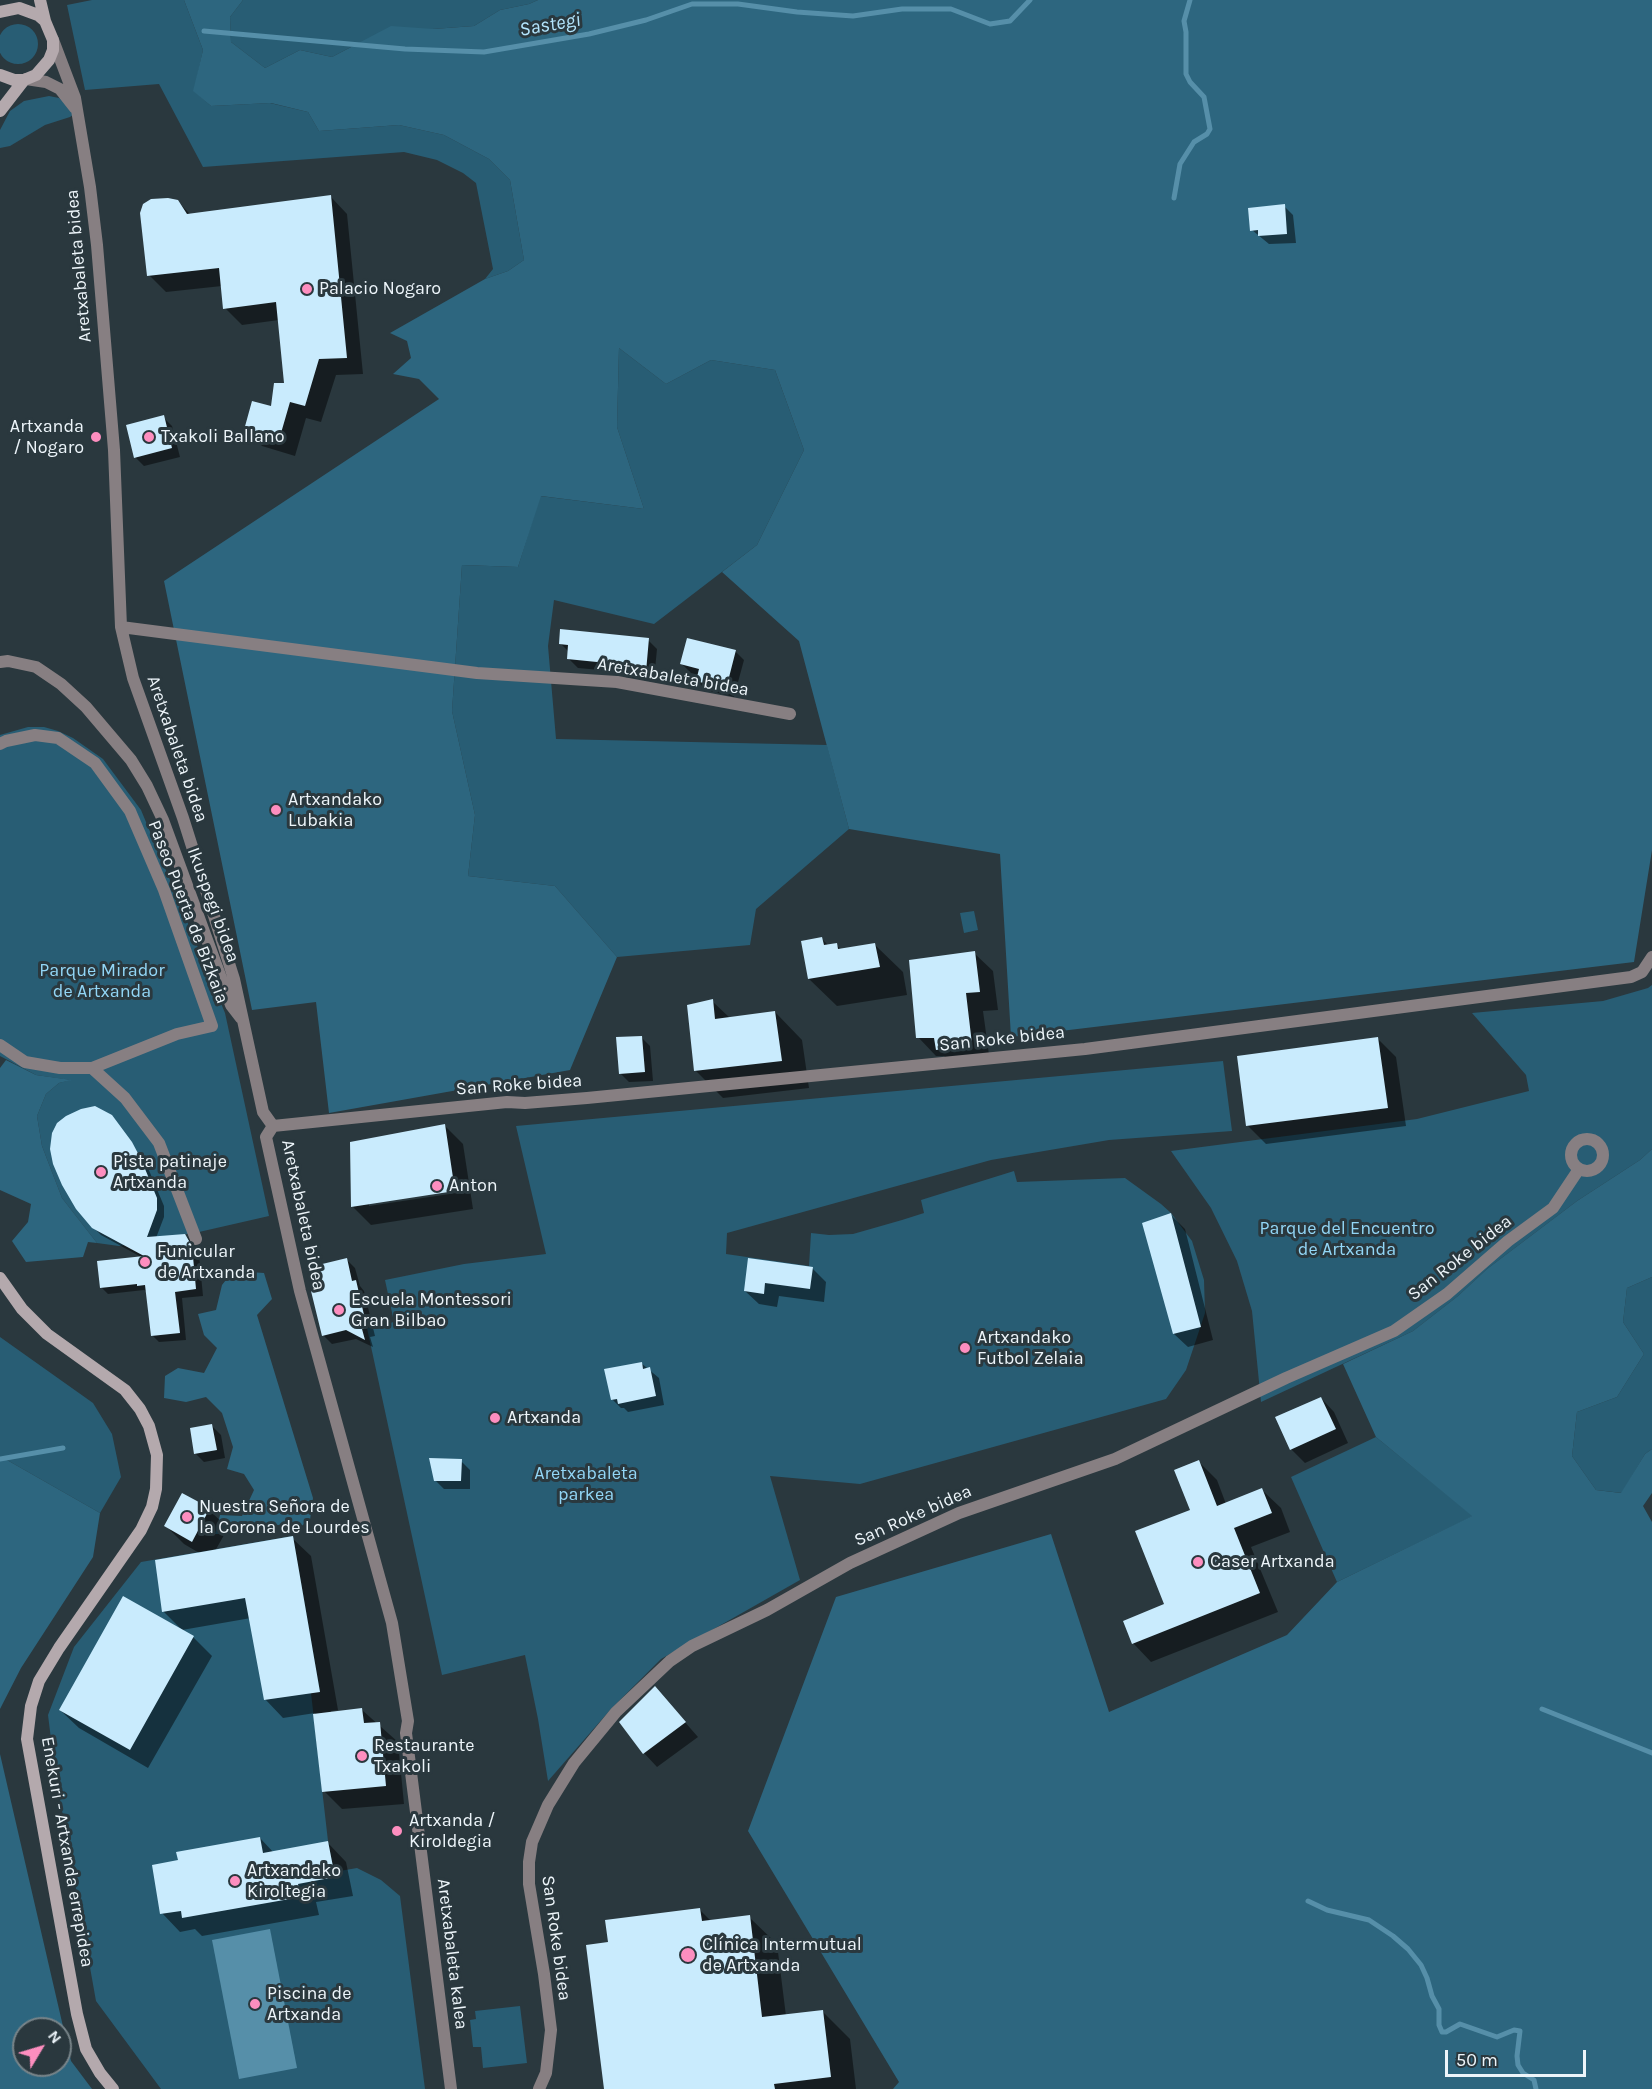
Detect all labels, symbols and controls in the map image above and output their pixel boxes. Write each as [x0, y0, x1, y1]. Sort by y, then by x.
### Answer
water label: Sastegi [517, 8, 583, 42]
street label: Aretxabaleta bidea [62, 189, 96, 343]
place label: Palacio Nogaro [319, 278, 441, 300]
marker: Palacio Nogaro [300, 282, 314, 296]
place label: Artxanda / Nogaro [10, 416, 84, 458]
place label: Txakoli Ballano [161, 426, 285, 448]
marker: Artxanda / Nogaro [89, 430, 103, 444]
marker: Txakoli Ballano [142, 430, 156, 444]
street label: Aretxabaleta bidea [595, 653, 751, 701]
street label: Aretxabaleta bidea [142, 673, 212, 825]
place label: Artxandako Lubakia [288, 789, 382, 832]
marker: Artxandako Lubakia [269, 803, 283, 817]
street label: Paseo Puerta de Bizkaia [143, 817, 233, 1007]
street label: Ikuspegi bidea [182, 844, 244, 966]
park label: Parque Mirador de Artxanda [39, 960, 165, 1002]
street label: San Roke bidea [938, 1022, 1066, 1056]
street label: San Roke bidea [455, 1070, 583, 1100]
street label: Aretxabaleta bidea [276, 1138, 330, 1292]
place label: Pista patinaje Artxanda [113, 1151, 227, 1194]
marker: Pista patinaje Artxanda [94, 1165, 108, 1179]
place label: Anton [449, 1175, 498, 1197]
marker: Anton [430, 1179, 444, 1193]
street label: San Roke bidea [1404, 1211, 1516, 1305]
park label: Parque del Encuentro de Artxanda [1260, 1218, 1434, 1260]
place label: Funicular de Artxanda [157, 1241, 255, 1284]
marker: Funicular de Artxanda [138, 1255, 152, 1269]
place label: Escuela Montessori Gran Bilbao [351, 1289, 512, 1332]
marker: Escuela Montessori Gran Bilbao [332, 1303, 346, 1317]
place label: Artxandako Futbol Zelaia [977, 1327, 1084, 1370]
marker: Artxandako Futbol Zelaia [958, 1341, 972, 1355]
place label: Artxanda [507, 1407, 581, 1429]
marker: Artxanda [488, 1411, 502, 1425]
park label: Aretxabaleta parkea [534, 1463, 638, 1506]
street label: San Roke bidea [851, 1480, 975, 1552]
place label: Nuestra Señora de la Corona de Lourdes [199, 1496, 370, 1538]
marker: Nuestra Señora de la Corona de Lourdes [180, 1510, 194, 1524]
place label: Caser Artxanda [1210, 1551, 1335, 1573]
marker: Caser Artxanda [1191, 1555, 1205, 1569]
street label: Enekuri - Artxanda errepidea [36, 1735, 98, 1969]
place label: Restaurante Txakoli [374, 1735, 475, 1778]
marker: Restaurante Txakoli [355, 1749, 369, 1763]
place label: Artxanda / Kiroldegia [409, 1810, 495, 1852]
marker: Artxanda / Kiroldegia [390, 1824, 404, 1838]
place label: Artxandako Kiroltegia [247, 1860, 341, 1902]
marker: Artxandako Kiroltegia [228, 1874, 242, 1888]
street label: San Roke bidea [537, 1874, 575, 2002]
street label: Aretxabaleta kalea [432, 1877, 472, 2031]
place label: Clínica Intermutual de Artxanda [702, 1934, 862, 1976]
marker: Clínica Intermutual de Artxanda [679, 1946, 697, 1964]
place label: Piscina de Artxanda [267, 1983, 351, 2026]
marker: Piscina de Artxanda [248, 1997, 262, 2011]
north arrow [12, 2017, 72, 2077]
text: N [44, 2026, 66, 2047]
scale bar [1448, 2038, 1589, 2076]
text: 50 m [1456, 2049, 1498, 2071]

